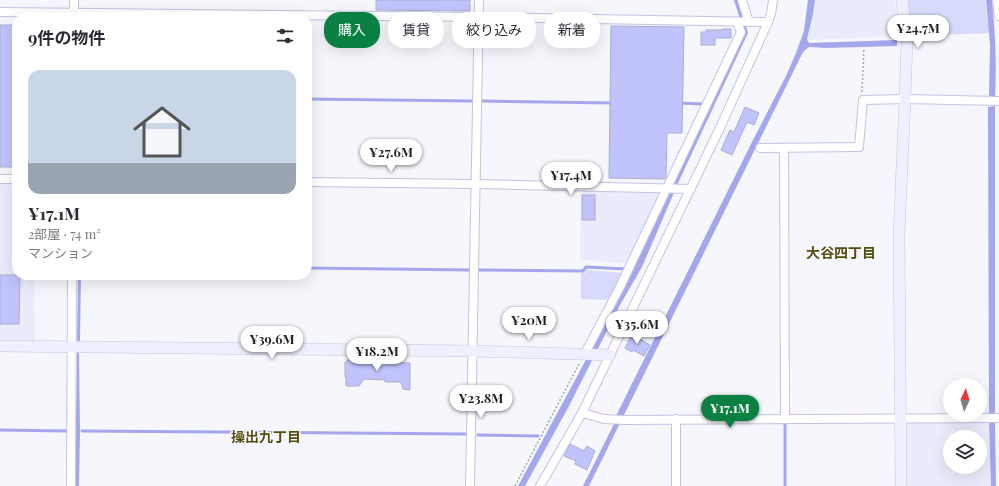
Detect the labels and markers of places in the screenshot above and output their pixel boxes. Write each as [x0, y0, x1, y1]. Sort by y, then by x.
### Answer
pin: ¥24.7M [885, 15, 951, 49]
pin: ¥27.6M [358, 139, 424, 173]
pin: ¥17.4M [538, 162, 604, 196]
pin: ¥20M [505, 307, 553, 341]
pin: ¥35.6M [604, 311, 670, 345]
pin: ¥39.6M [239, 326, 305, 360]
pin: ¥18.2M [344, 338, 410, 372]
pin: ¥23.8M [448, 385, 514, 419]
pin: ¥17.1M [697, 395, 763, 429]

